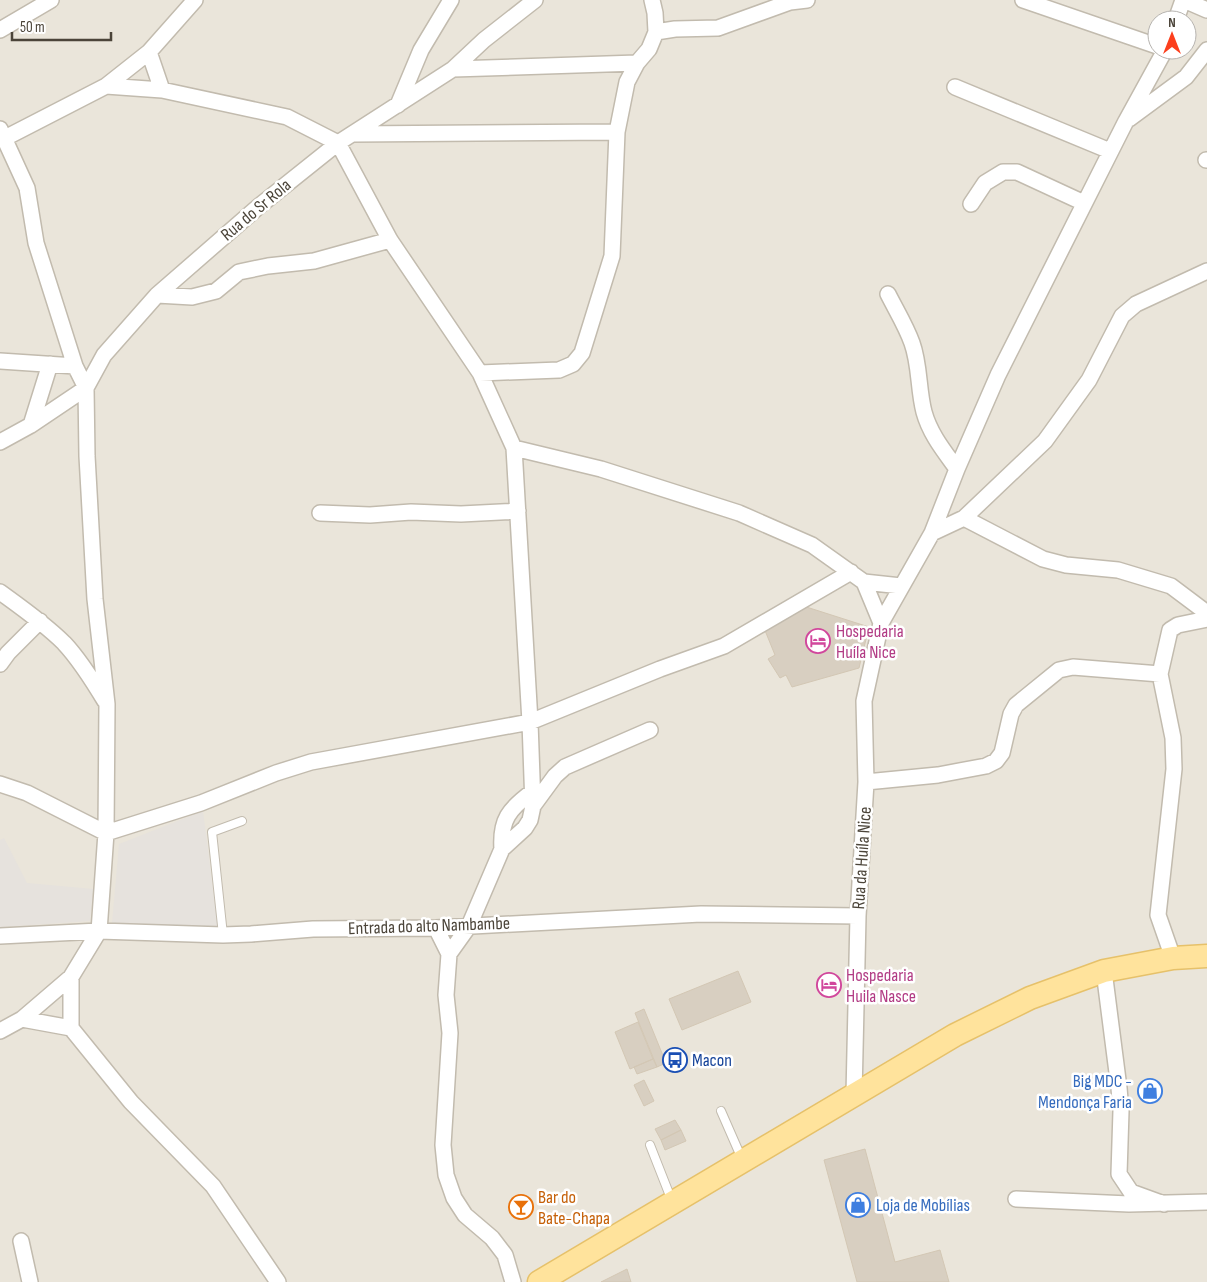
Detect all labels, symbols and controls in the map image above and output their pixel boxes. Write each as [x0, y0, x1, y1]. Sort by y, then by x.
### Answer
scale bar [12, 10, 111, 42]
north arrow [1147, 10, 1197, 60]
text: N [1168, 14, 1176, 31]
text: 50 m [20, 18, 45, 37]
street label: Rua do Sr Rola [217, 175, 295, 245]
place label: Hospedaria Huíla Nice [836, 621, 904, 663]
hotel icon: Hospedaria Huíla Nice [805, 628, 831, 654]
street label: Rua da Huíla Nice [848, 806, 876, 910]
street label: Entrada do alto Nambambe [348, 913, 510, 939]
place label: Hospedaria Huila Nasce [846, 965, 916, 1007]
hotel icon: Hospedaria Huila Nasce [816, 972, 842, 998]
bus stop icon: Macon [662, 1047, 688, 1073]
place label: Macon [692, 1050, 732, 1071]
place label: Big MDC - Mendonça Faria [1038, 1071, 1132, 1113]
shop icon: Big MDC - Mendonça Faria [1137, 1078, 1163, 1104]
place label: Bar do Bate-Chapa [538, 1187, 610, 1229]
shop icon: Loja de Mobílias [845, 1192, 871, 1218]
bar icon: Bar do Bate-Chapa [508, 1194, 534, 1220]
place label: Loja de Mobílias [876, 1195, 970, 1216]

